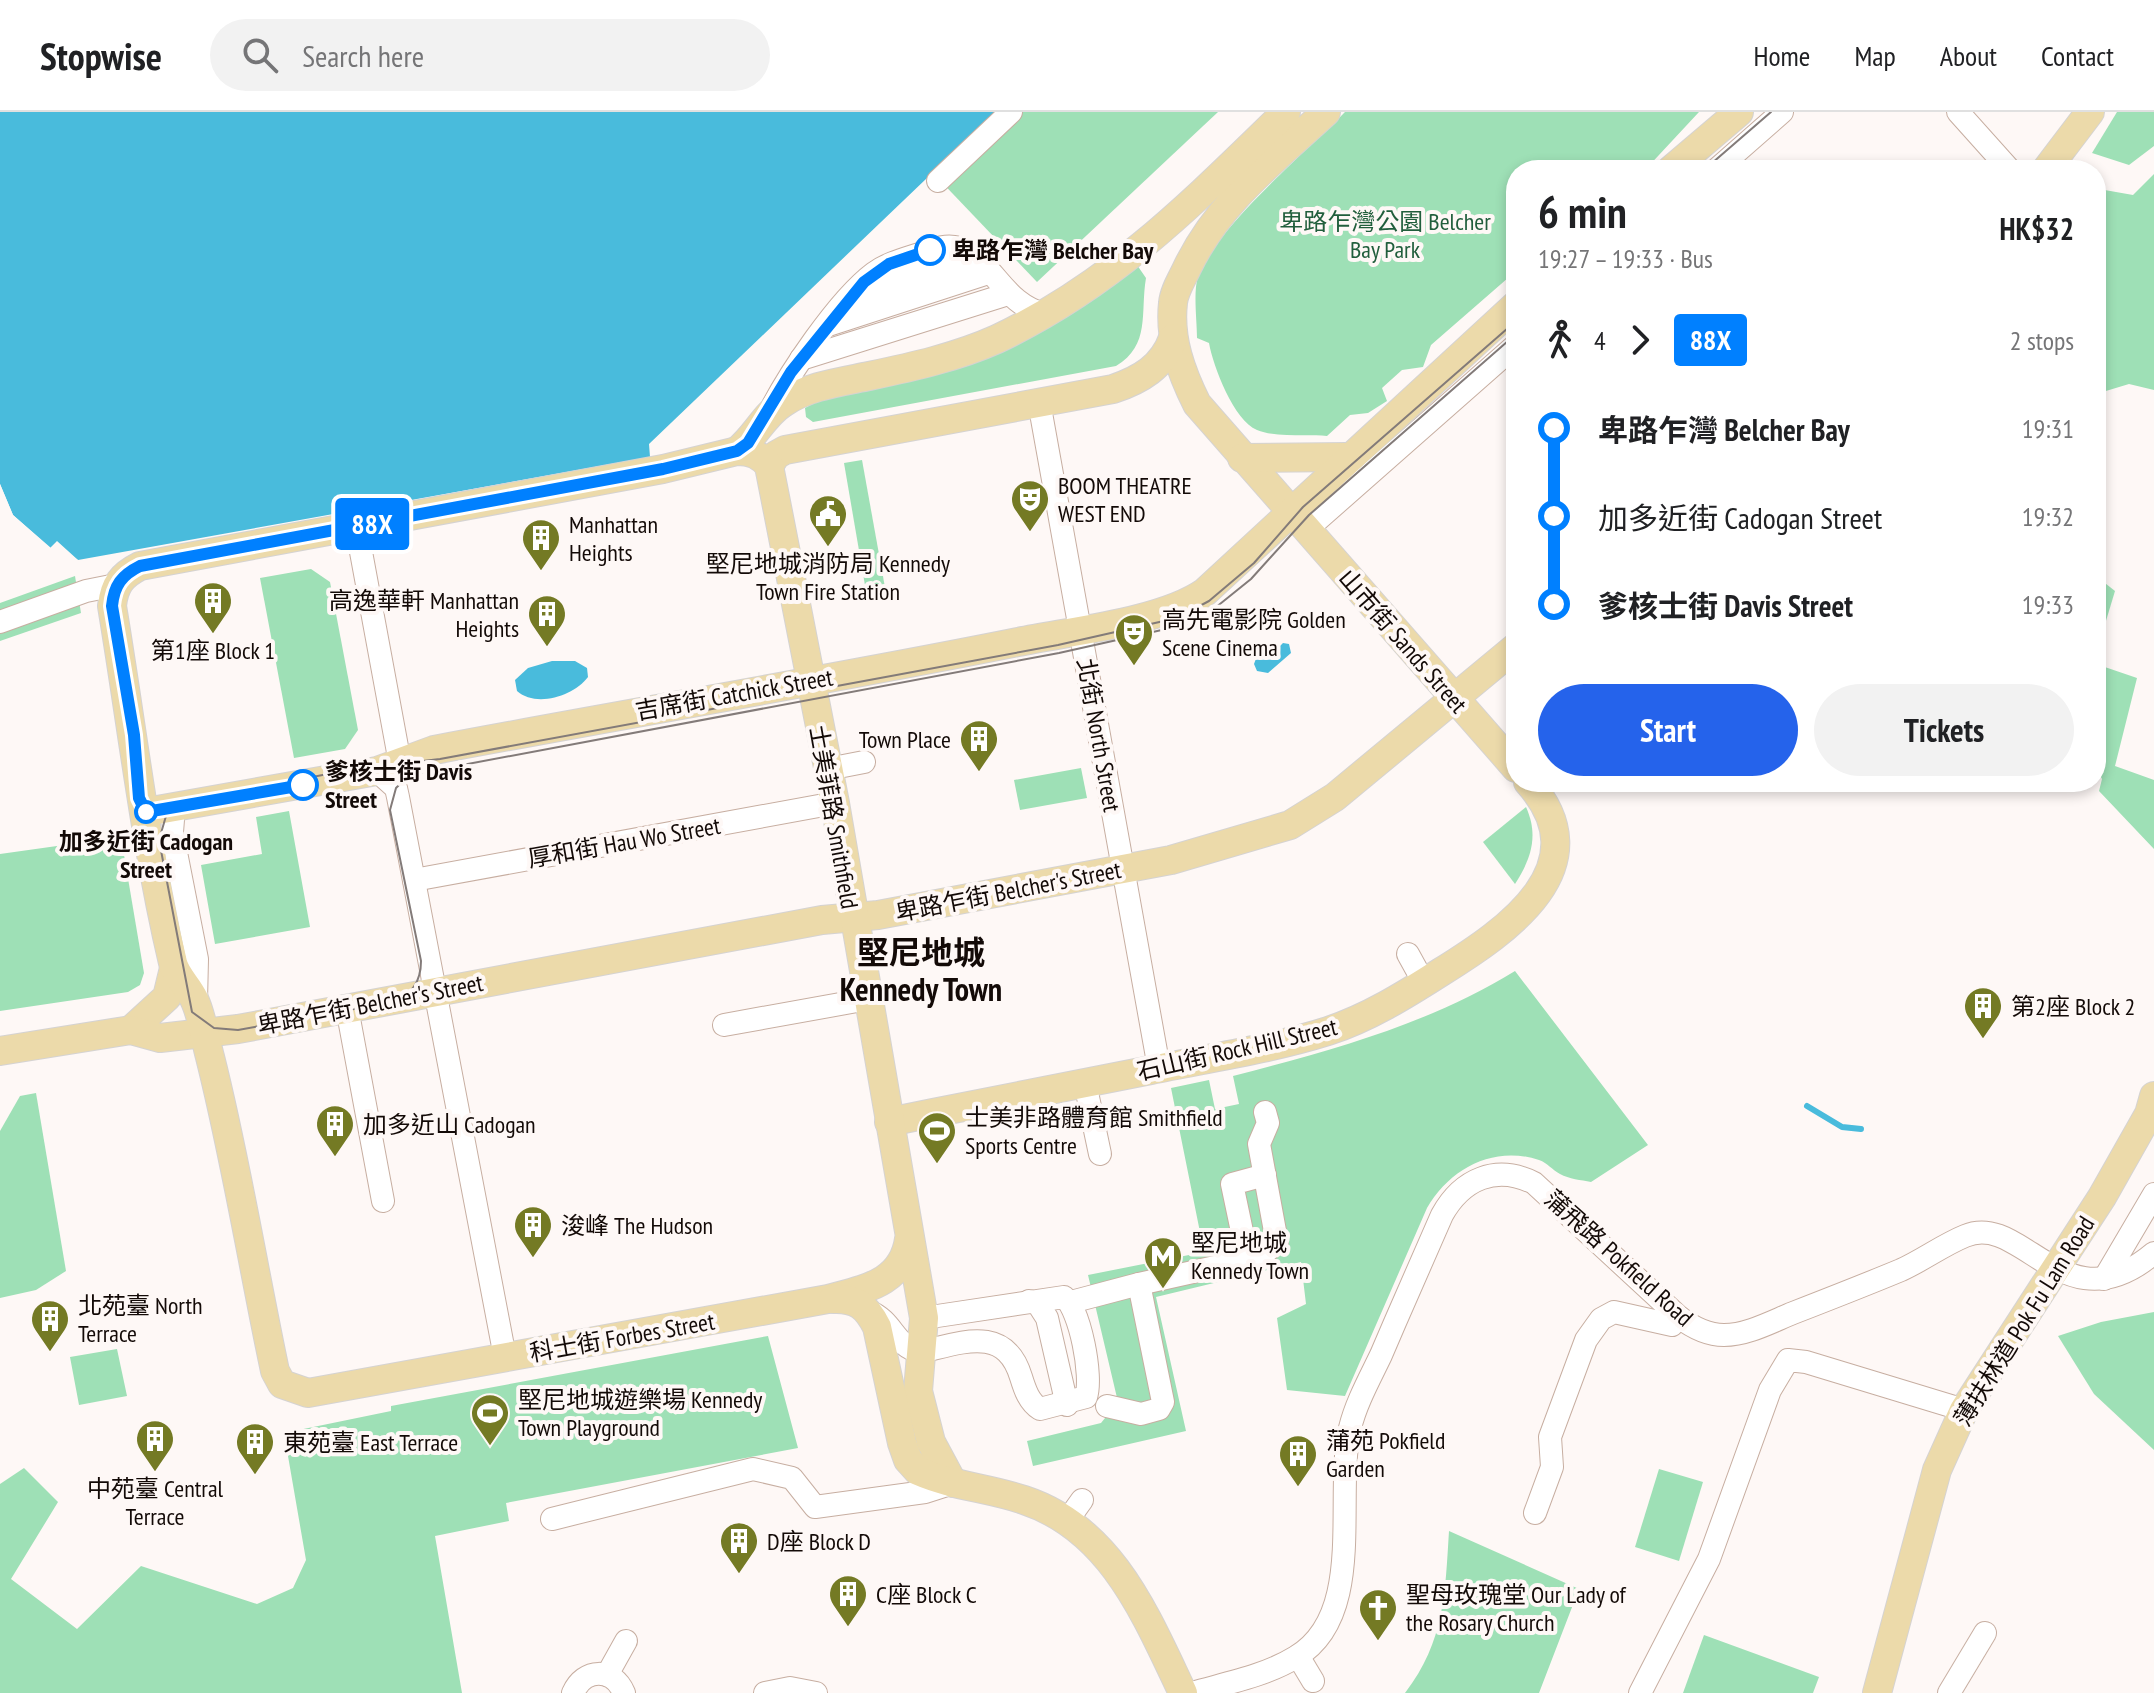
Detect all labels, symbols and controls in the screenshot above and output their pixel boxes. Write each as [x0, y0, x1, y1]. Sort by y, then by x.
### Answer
search box [210, 19, 770, 91]
text: Stopwise [40, 31, 162, 80]
icon: search [238, 33, 282, 77]
text: Search here [302, 36, 424, 75]
text: Home [1754, 37, 1810, 74]
text: Map [1854, 37, 1896, 74]
text: About [1940, 37, 1997, 74]
text: Contact [2041, 37, 2114, 74]
text: 6 min [1538, 183, 1627, 240]
park label: 卑路乍灣公園 Belcher Bay Park [1279, 206, 1491, 265]
text: HK$32 [1999, 209, 2074, 248]
marker: 卑路乍灣 Belcher Bay [915, 235, 945, 265]
place label: 卑路乍灣 Belcher Bay [952, 235, 1154, 266]
text: 19:27 – 19:33 · Bus [1538, 242, 1713, 275]
icon: walk [1538, 318, 1582, 362]
icon: forward [1618, 318, 1662, 362]
text: 88X [1690, 321, 1731, 358]
text: 4 [1594, 324, 1606, 357]
text: 2 stops [2010, 324, 2074, 357]
text: 卑路乍灣 Belcher Bay [1598, 410, 1850, 449]
text: 19:31 [2022, 412, 2074, 445]
place label: BOOM THEATRE WEST END [1058, 470, 1192, 529]
theatre icon: BOOM THEATRE WEST END [1009, 478, 1051, 533]
public building icon: 堅尼地城消防局 Kennedy Town Fire Station [807, 493, 849, 548]
line badge: 88X [326, 498, 418, 550]
text: 加多近街 Cadogan Street [1598, 498, 1882, 537]
text: 19:32 [2022, 500, 2074, 533]
text: 88X [351, 505, 393, 542]
place label: Manhattan Heights [569, 509, 658, 568]
building icon: Manhattan Heights [520, 517, 562, 572]
place label: 堅尼地城消防局 Kennedy Town Fire Station [706, 548, 950, 607]
street label: 山市街 Sands Street [1332, 563, 1474, 720]
building icon: 第1座 Block 1 [192, 580, 234, 635]
place label: 高逸華軒 Manhattan Heights [329, 585, 519, 644]
text: 爹核士街 Davis Street [1598, 586, 1853, 625]
text: 19:33 [2022, 588, 2074, 621]
building icon: 高逸華軒 Manhattan Heights [526, 593, 568, 648]
place label: 高先電影院 Golden Scene Cinema [1162, 604, 1346, 663]
theatre icon: 高先電影院 Golden Scene Cinema [1113, 612, 1155, 667]
place label: 第1座 Block 1 [151, 635, 275, 666]
street label: 北街 North Street [1070, 656, 1128, 815]
street label: 吉席街 Catchick Street [633, 661, 836, 727]
button: Start [1538, 684, 1798, 776]
button: Tickets [1814, 684, 2074, 776]
building icon: Town Place [958, 718, 1000, 773]
street label: 士美菲路 Smithfield [803, 723, 865, 911]
place label: Town Place [859, 724, 951, 755]
place label: 爹核士街 Davis Street [325, 756, 472, 815]
marker: 爹核士街 Davis Street [288, 770, 318, 800]
marker: 加多近街 Cadogan Street [135, 801, 157, 823]
street label: 厚和街 Hau Wo Street [525, 810, 723, 874]
place label: 加多近街 Cadogan Street [59, 826, 233, 885]
street label: 卑路乍街 Belcher's Street [892, 854, 1124, 928]
district label: 堅尼地城 Kennedy Town [840, 931, 1002, 1010]
street label: 卑路乍街 Belcher's Street [254, 967, 486, 1041]
building icon: 第2座 Block 2 [1962, 985, 2004, 1040]
place label: 第2座 Block 2 [2011, 991, 2135, 1022]
street label: 石山街 Rock Hill Street [1134, 1011, 1340, 1087]
place label: 士美非路體育館 Smithfield Sports Centre [965, 1102, 1223, 1161]
building icon: 加多近山 Cadogan [314, 1103, 356, 1158]
place label: 加多近山 Cadogan [363, 1109, 536, 1140]
sports icon: 士美非路體育館 Smithfield Sports Centre [916, 1110, 958, 1165]
street label: 蒲飛路 Pokfield Road [1538, 1183, 1700, 1333]
building icon: 浚峰 The Hudson [512, 1204, 554, 1259]
place label: 浚峰 The Hudson [561, 1210, 713, 1241]
street label: 薄扶林道 Pok Fu Lam Road [1947, 1210, 2101, 1432]
place label: 堅尼地城 Kennedy Town [1191, 1227, 1309, 1286]
metro station icon: 堅尼地城 Kennedy Town [1142, 1235, 1184, 1290]
place label: 北苑臺 North Terrace [78, 1290, 203, 1349]
building icon: 北苑臺 North Terrace [29, 1298, 71, 1353]
street label: 科士街 Forbes Street [527, 1305, 717, 1369]
place label: 堅尼地城遊樂場 Kennedy Town Playground [518, 1384, 762, 1443]
sports icon: 堅尼地城遊樂場 Kennedy Town Playground [469, 1392, 511, 1447]
building icon: 中苑臺 Central Terrace [134, 1418, 176, 1473]
building icon: 東苑臺 East Terrace [234, 1421, 276, 1476]
place label: 蒲苑 Pokfield Garden [1326, 1425, 1445, 1484]
place label: 東苑臺 East Terrace [283, 1427, 458, 1458]
building icon: 蒲苑 Pokfield Garden [1277, 1433, 1319, 1488]
place label: 中苑臺 Central Terrace [87, 1473, 224, 1532]
building icon: D座 Block D [718, 1520, 760, 1575]
place label: D座 Block D [767, 1526, 871, 1557]
building icon: C座 Block C [827, 1573, 869, 1628]
place label: C座 Block C [876, 1579, 977, 1610]
place label: 聖母玫瑰堂 Our Lady of the Rosary Church [1406, 1579, 1627, 1638]
church icon: 聖母玫瑰堂 Our Lady of the Rosary Church [1357, 1587, 1399, 1642]

